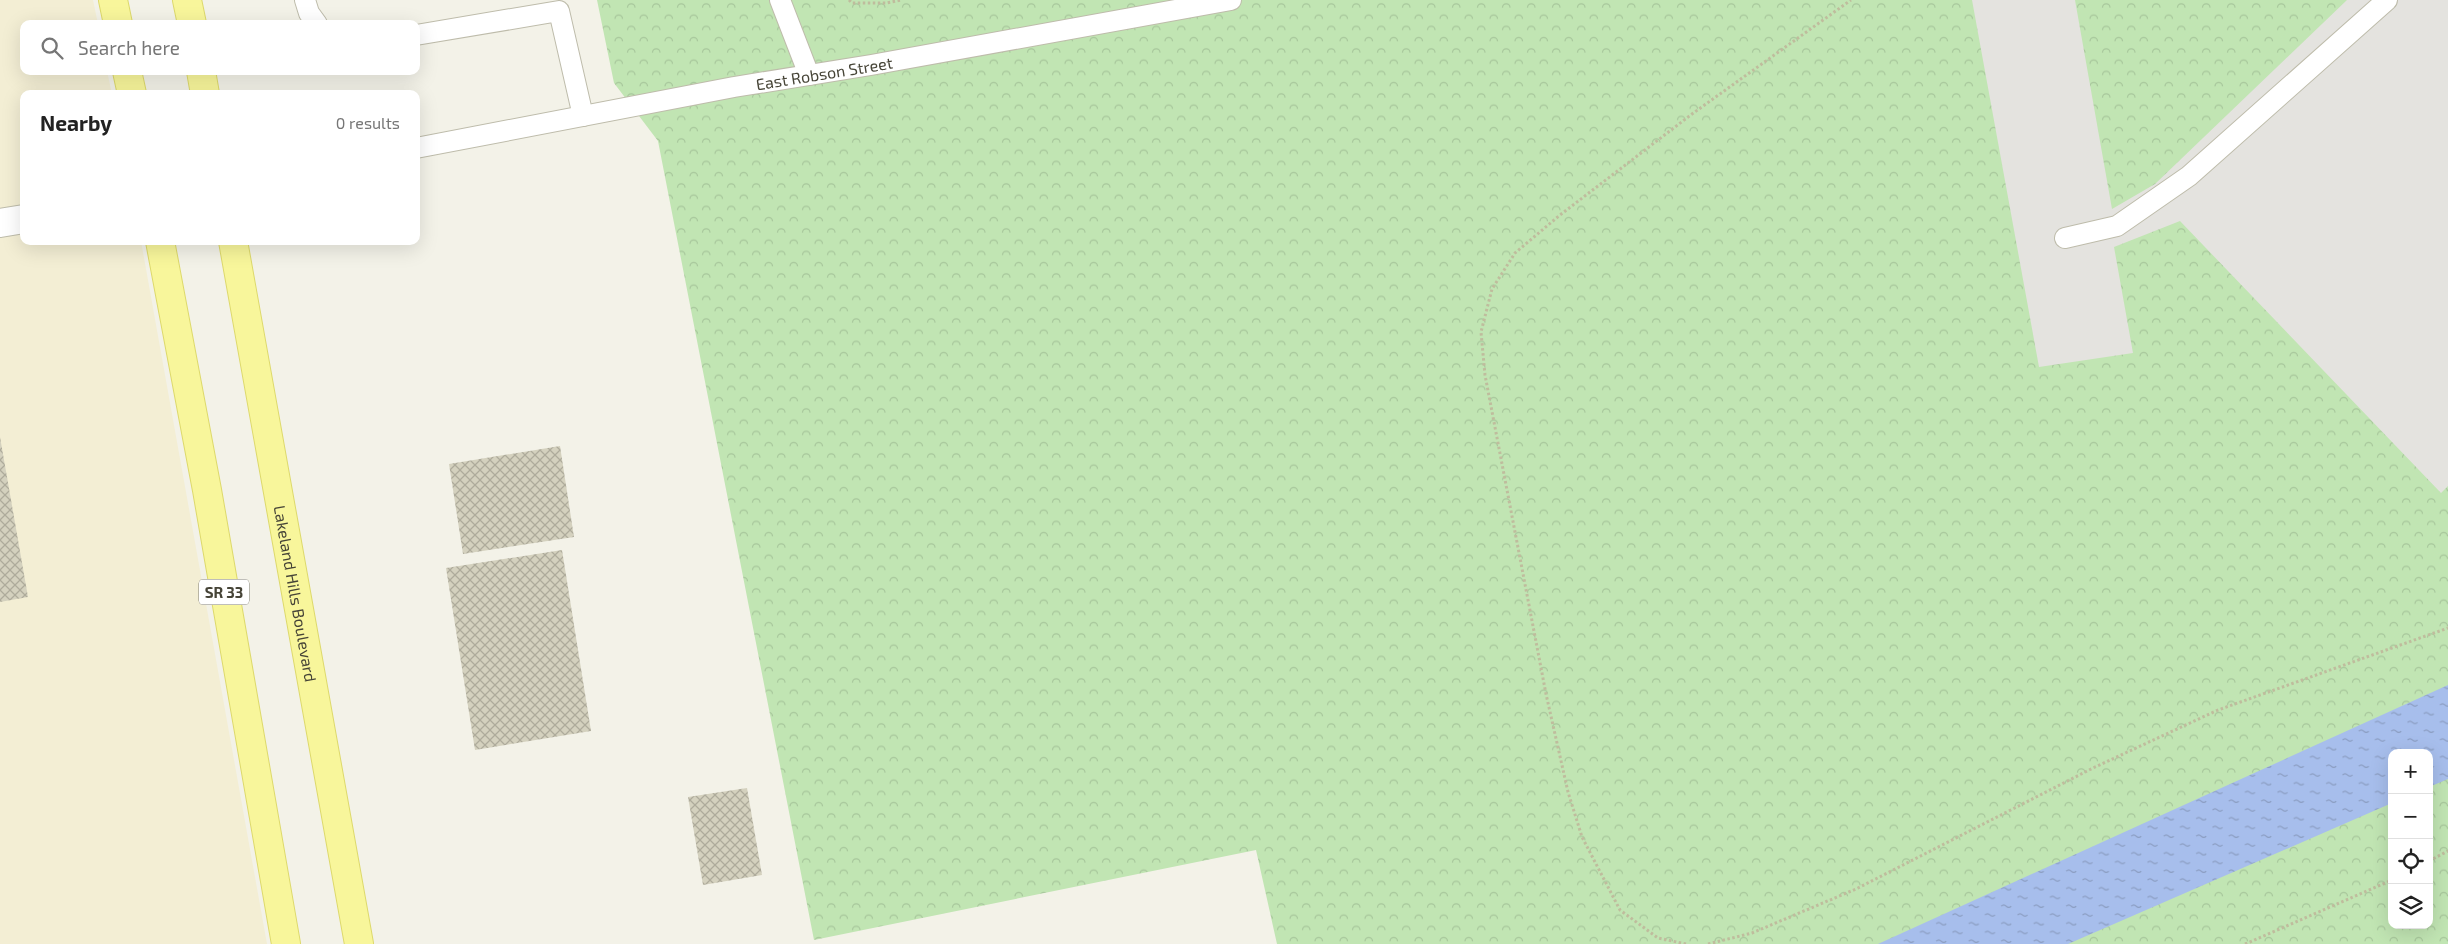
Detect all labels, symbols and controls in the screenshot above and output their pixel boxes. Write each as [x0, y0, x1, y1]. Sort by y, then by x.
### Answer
search box [20, 20, 420, 75]
icon: search [38, 34, 66, 62]
text: Search here [78, 36, 180, 59]
street label: East Robson Street [754, 52, 894, 93]
text: Nearby [40, 110, 112, 135]
text: 0 results [336, 113, 400, 132]
street label: Lakeland Hills Boulevard [271, 504, 321, 683]
road number: SR 33 [199, 580, 249, 604]
map controls [2388, 749, 2433, 929]
button: + [2388, 749, 2433, 794]
button: − [2388, 794, 2433, 839]
button: locate [2388, 839, 2433, 884]
button: layers [2388, 884, 2433, 929]

